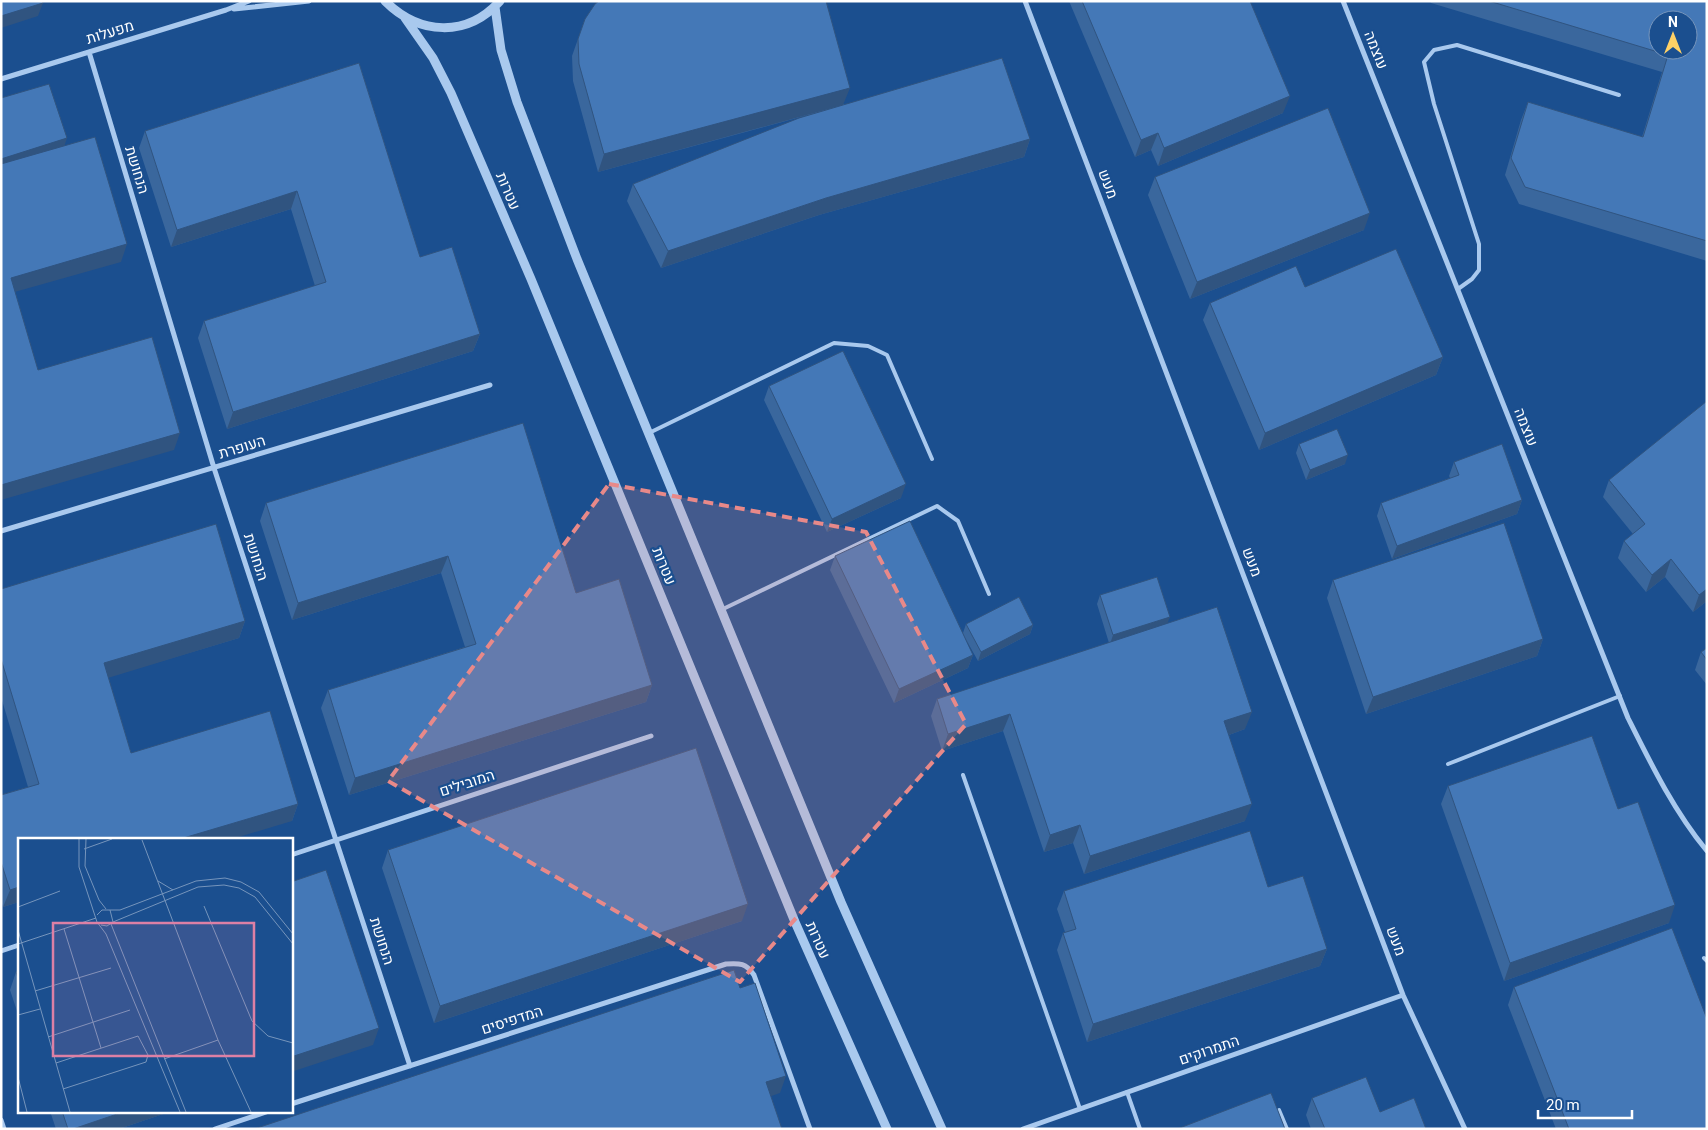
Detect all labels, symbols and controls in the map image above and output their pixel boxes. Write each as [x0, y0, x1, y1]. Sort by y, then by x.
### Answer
north arrow [1648, 10, 1698, 60]
text: N [1668, 14, 1678, 30]
street label: מפעלות [84, 16, 136, 48]
street label: עוצמה [1360, 28, 1392, 72]
street label: הנחושת [121, 144, 153, 196]
street label: מעש [1094, 167, 1122, 201]
street label: עטרות [492, 169, 524, 213]
street label: עוצמה [1510, 405, 1542, 449]
street label: העופרת [216, 431, 268, 463]
street label: הנחושת [240, 531, 272, 583]
street label: עטרות [648, 545, 680, 587]
street label: מעש [1238, 545, 1266, 579]
street label: המובילים [437, 766, 497, 800]
inset map [18, 838, 292, 1112]
street label: הנחושת [366, 915, 398, 967]
street label: עטרות [802, 918, 834, 962]
street label: מעש [1382, 924, 1410, 958]
street label: המדפיסים [479, 1002, 545, 1038]
street label: התמרוקים [1176, 1031, 1242, 1069]
scale bar [1538, 1088, 1632, 1120]
text: 20 m [1546, 1096, 1580, 1114]

